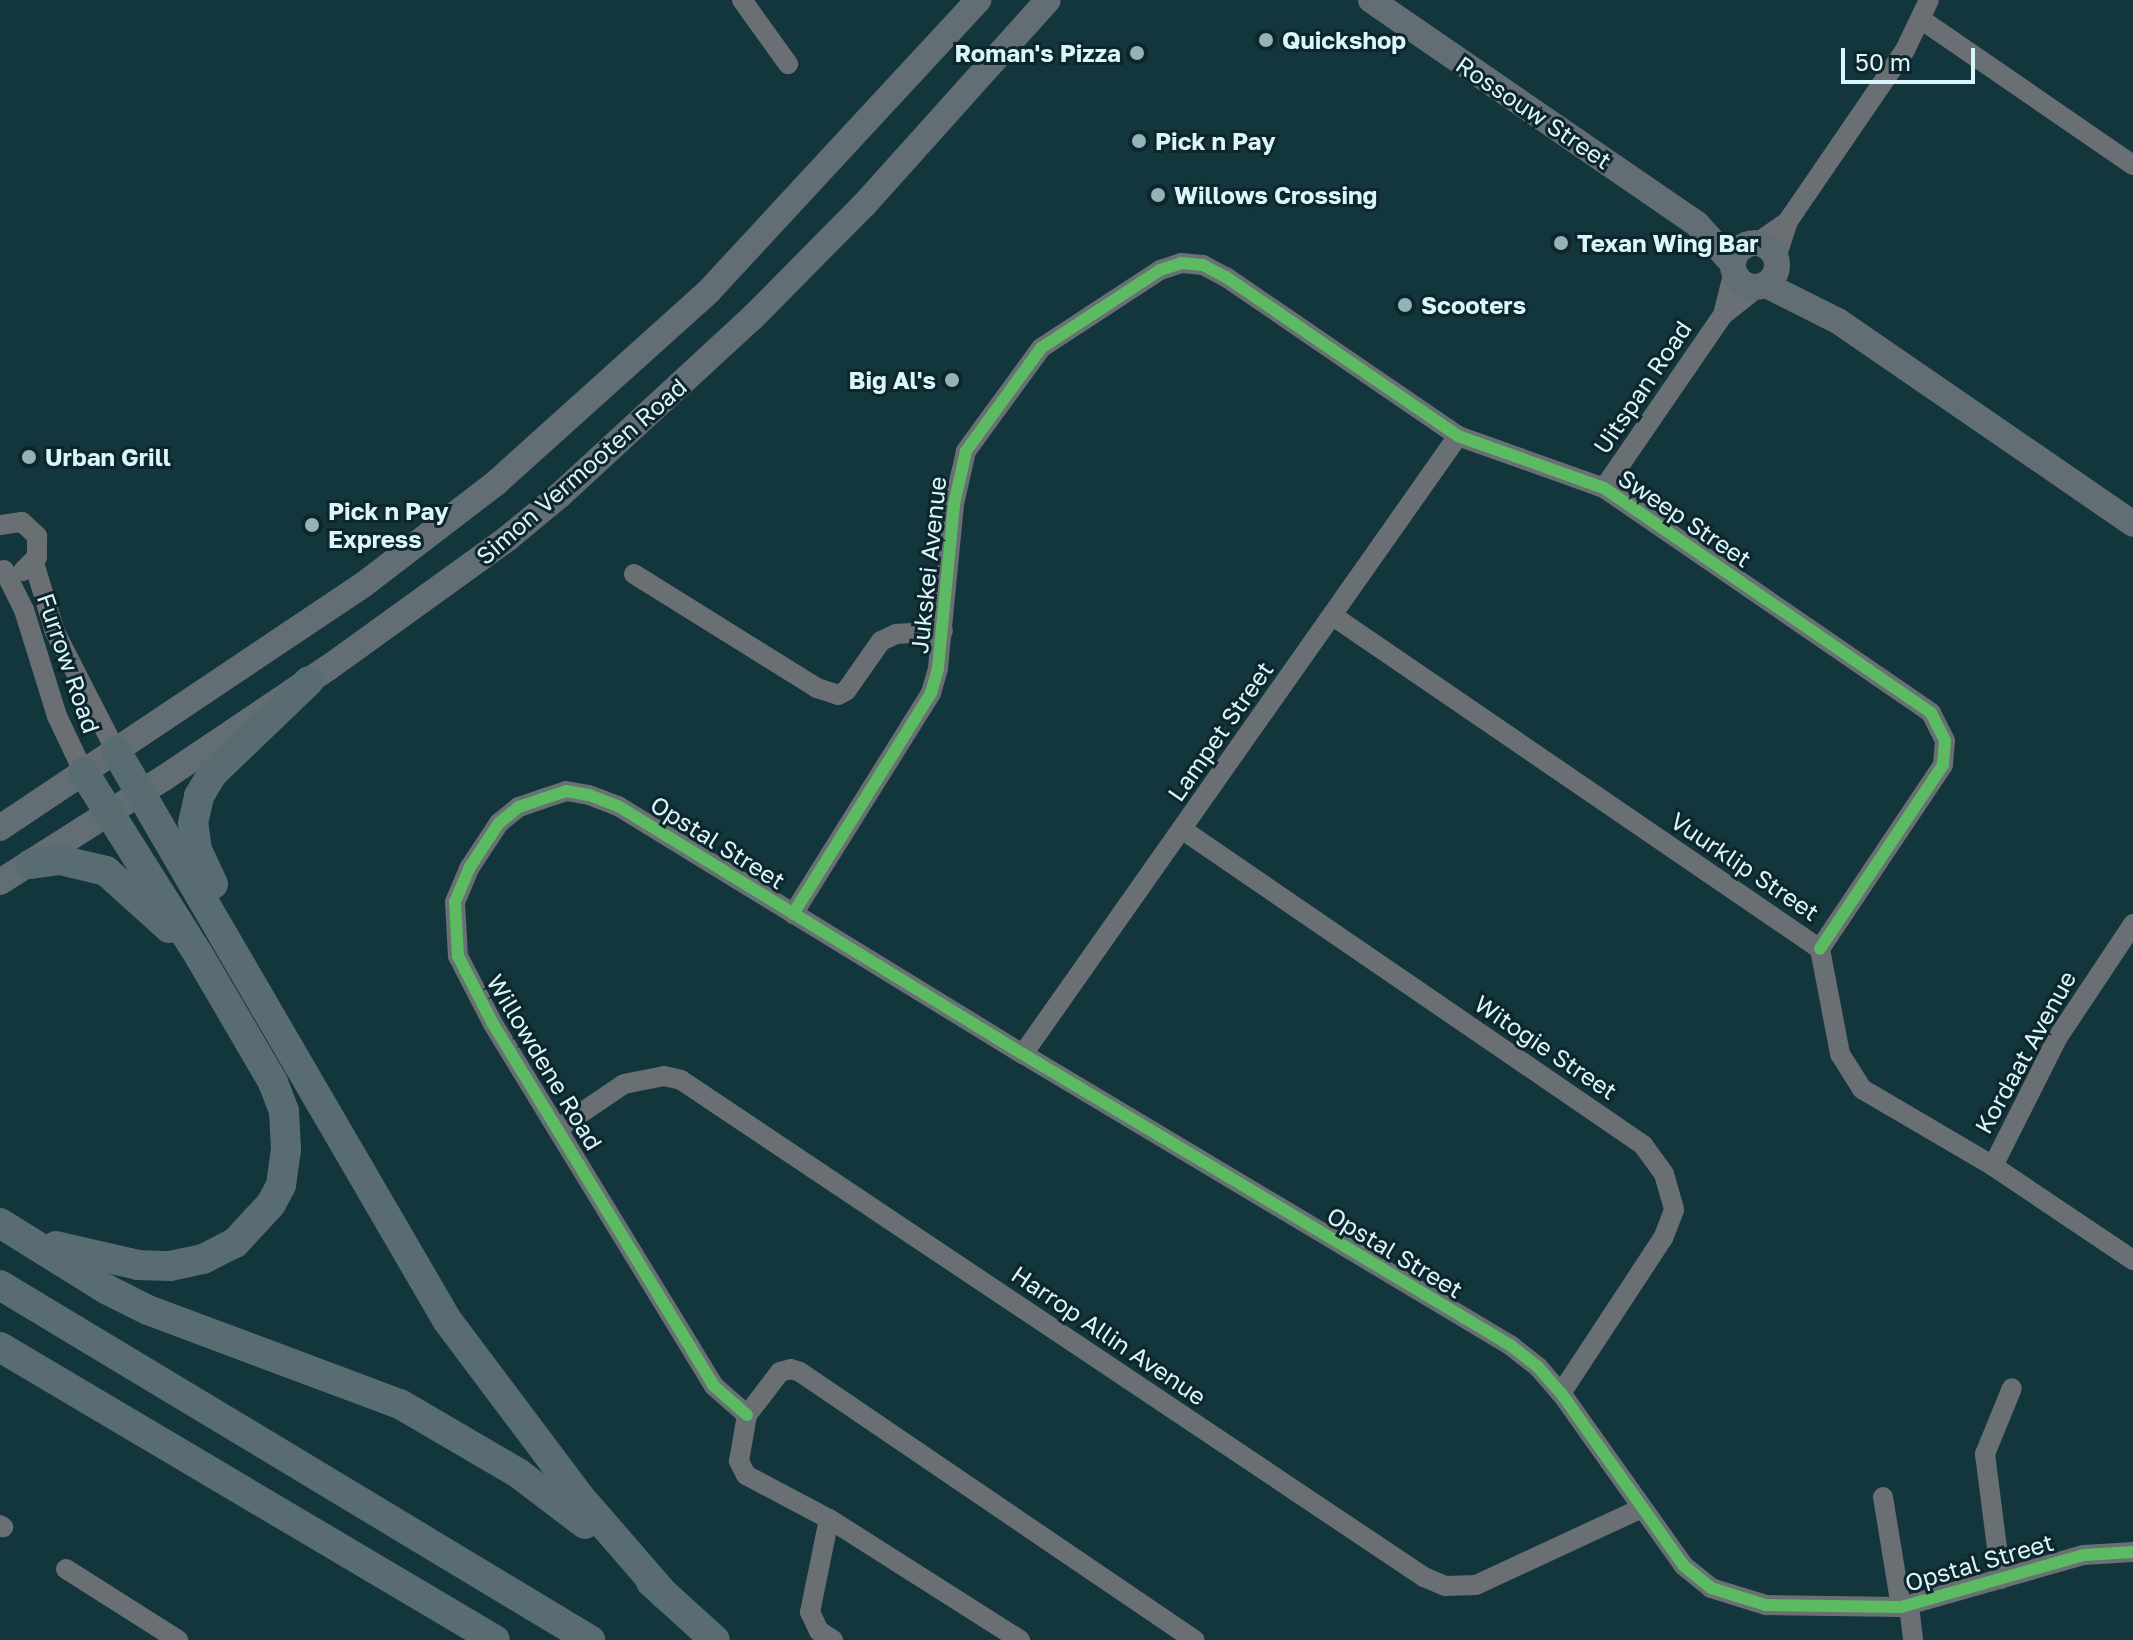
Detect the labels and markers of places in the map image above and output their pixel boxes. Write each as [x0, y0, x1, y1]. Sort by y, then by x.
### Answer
place label: Quickshop [1282, 26, 1406, 54]
marker: Quickshop [1257, 31, 1275, 49]
place label: Roman's Pizza [955, 39, 1121, 67]
marker: Roman's Pizza [1128, 44, 1146, 62]
place label: Pick n Pay [1155, 127, 1276, 155]
marker: Pick n Pay [1130, 132, 1148, 150]
place label: Willows Crossing [1174, 181, 1377, 209]
marker: Willows Crossing [1149, 186, 1167, 204]
place label: Texan Wing Bar [1577, 229, 1759, 257]
marker: Texan Wing Bar [1552, 234, 1570, 252]
place label: Scooters [1421, 291, 1526, 319]
marker: Scooters [1396, 296, 1414, 314]
place label: Big Al's [849, 366, 936, 394]
marker: Big Al's [943, 371, 961, 389]
place label: Urban Grill [45, 443, 171, 471]
marker: Urban Grill [20, 448, 38, 466]
place label: Pick n Pay Express [328, 497, 449, 553]
marker: Pick n Pay Express [303, 516, 321, 534]

